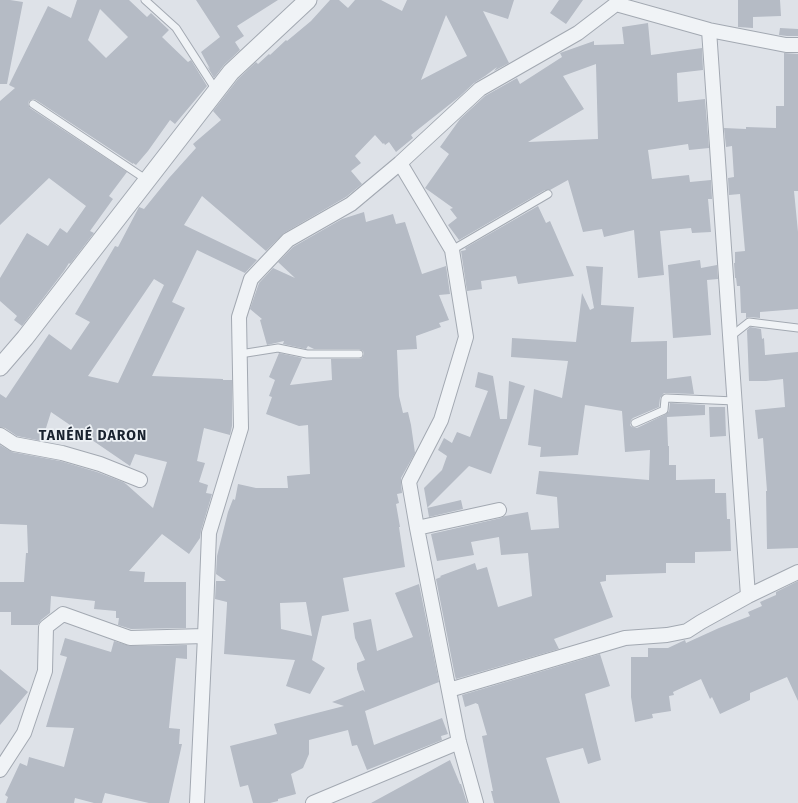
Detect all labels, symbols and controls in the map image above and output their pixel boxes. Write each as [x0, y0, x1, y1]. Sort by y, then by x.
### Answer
district label: TANÉNÉ DARON [39, 428, 147, 444]

